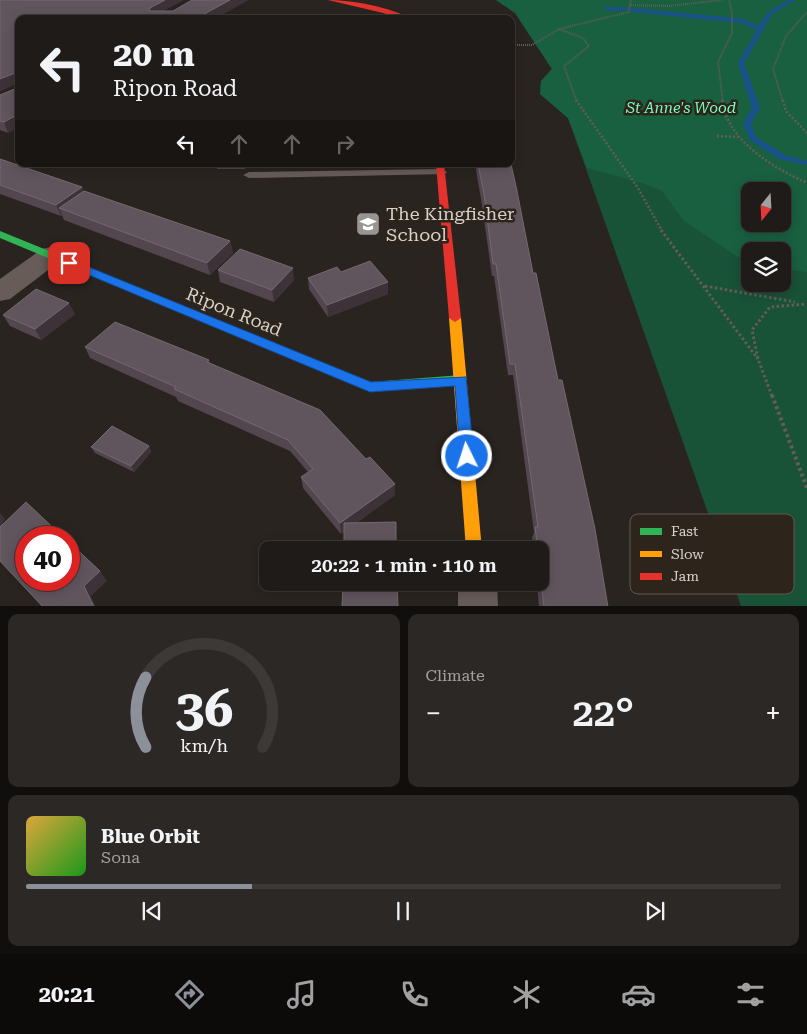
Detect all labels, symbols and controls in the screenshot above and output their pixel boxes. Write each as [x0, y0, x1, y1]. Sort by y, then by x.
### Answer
text: 20 m [113, 34, 195, 75]
icon: left [30, 35, 95, 100]
text: Ripon Road [113, 76, 237, 101]
park label: St Anne's Wood [625, 99, 736, 117]
icon: left [172, 130, 200, 158]
icon: ahead [225, 130, 253, 158]
icon: ahead [278, 130, 306, 158]
icon: right [331, 130, 359, 158]
north arrow [741, 182, 791, 232]
map controls [741, 182, 791, 292]
place label: The Kingfisher School [386, 203, 514, 245]
school or university icon: The Kingfisher School [355, 211, 381, 237]
pin [48, 242, 90, 284]
button: layers [741, 242, 791, 292]
icon: arrive [55, 249, 83, 277]
street label: Ripon Road [183, 283, 286, 340]
position arrow [440, 429, 492, 481]
legend [630, 514, 794, 594]
text: Fast [671, 523, 698, 539]
speed limit sign: 40 [15, 526, 80, 591]
text: Slow [671, 546, 704, 562]
text: 20:22 · 1 min · 110 m [311, 554, 497, 577]
text: Jam [671, 568, 699, 584]
text: Climate [426, 666, 485, 685]
text: 36 [175, 678, 233, 739]
text: 22° [573, 691, 634, 735]
text: − [426, 697, 441, 730]
text: + [765, 697, 781, 730]
text: km/h [180, 735, 228, 756]
text: Blue Orbit [101, 825, 200, 848]
text: Sona [101, 848, 140, 867]
icon: previous [138, 897, 166, 925]
icon: pause [389, 897, 417, 925]
icon: next [641, 897, 669, 925]
icon: directions [172, 977, 207, 1012]
icon: music [284, 977, 319, 1012]
icon: phone [397, 977, 432, 1012]
icon: climate [509, 977, 544, 1012]
icon: car [621, 977, 656, 1012]
icon: filters [733, 977, 768, 1012]
text: 20:21 [39, 982, 95, 1007]

